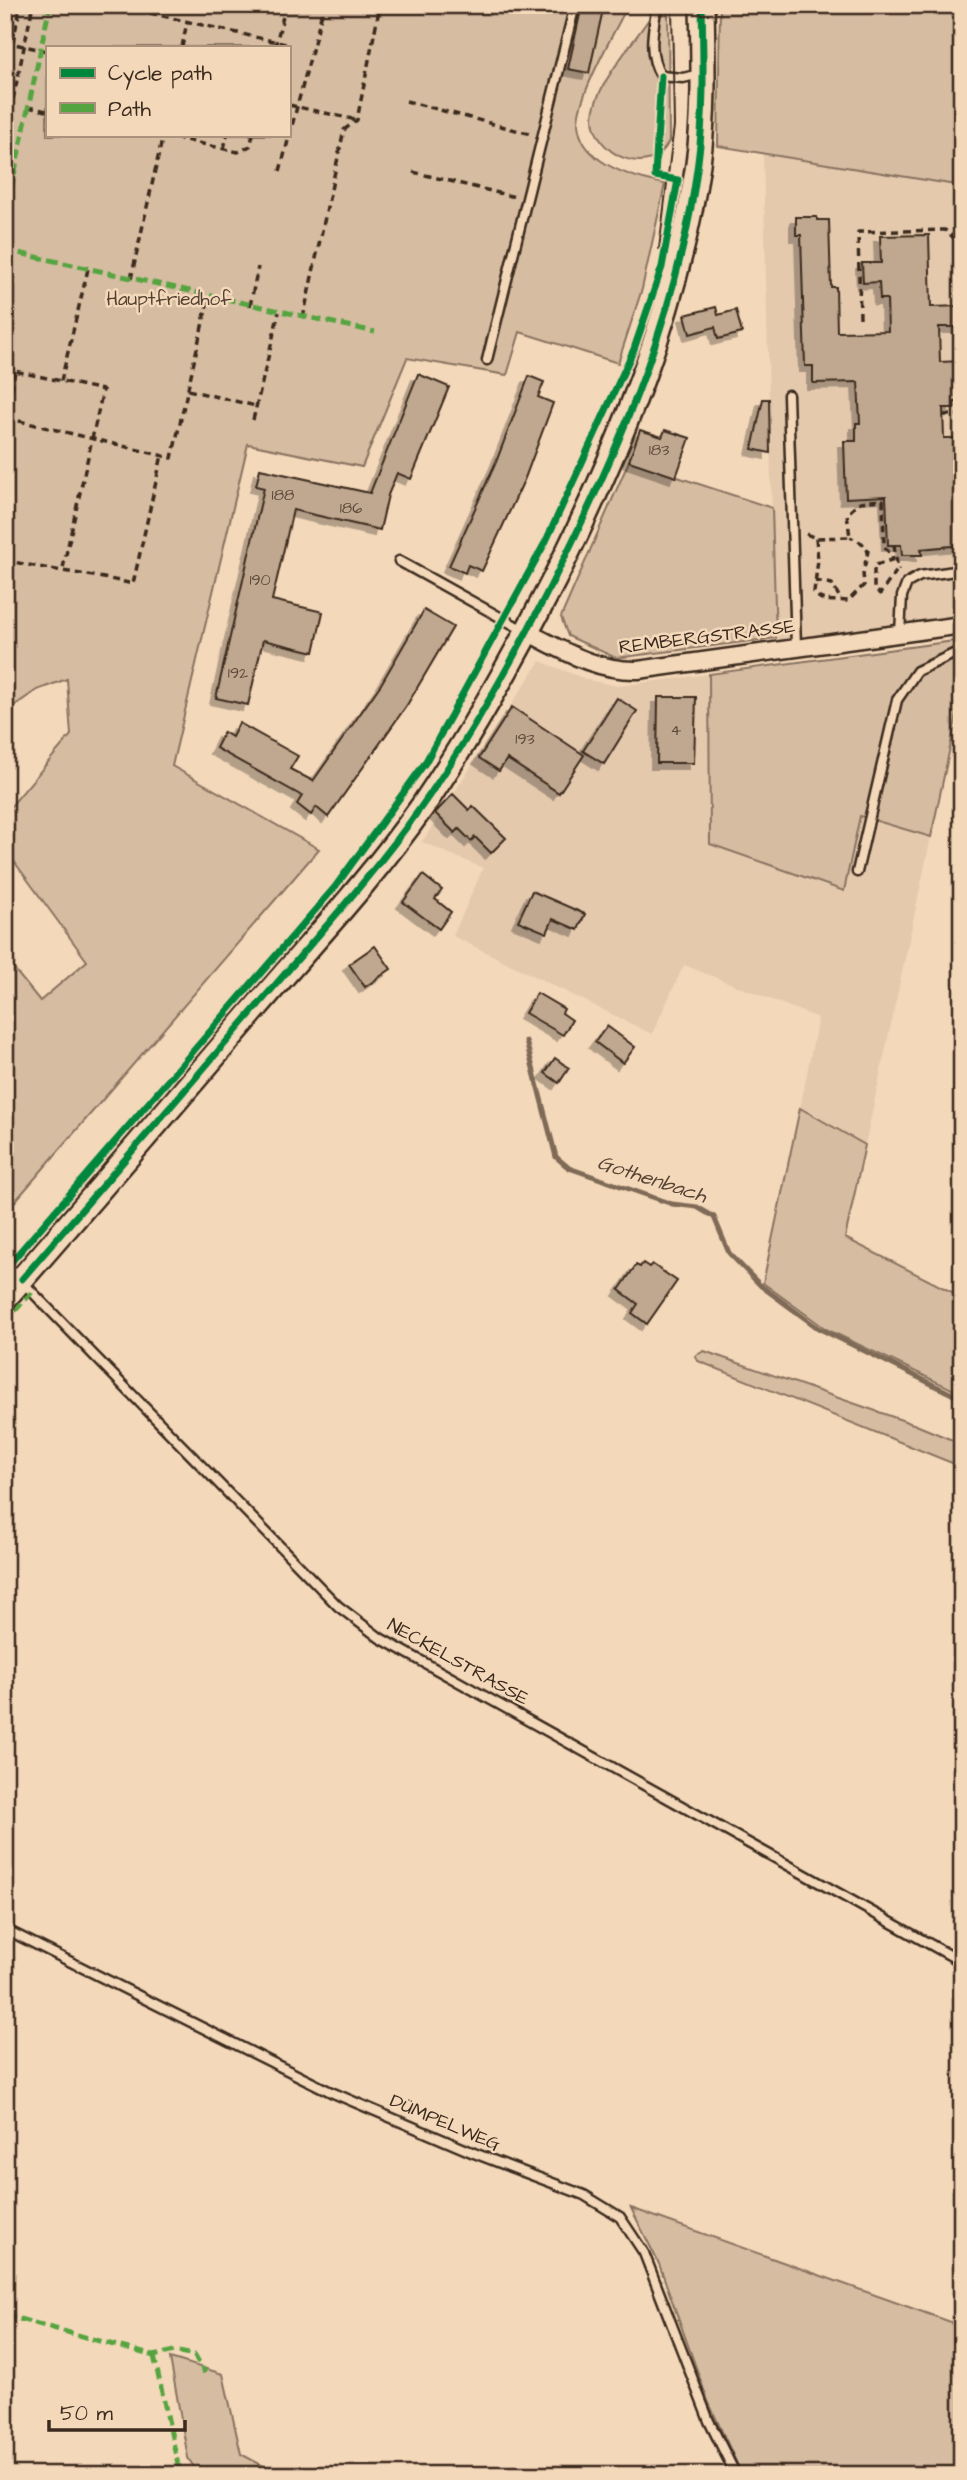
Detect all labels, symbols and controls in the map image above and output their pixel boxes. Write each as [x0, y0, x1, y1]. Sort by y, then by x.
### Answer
legend [46, 46, 290, 136]
text: Cycle path [108, 59, 213, 90]
text: Path [108, 95, 152, 124]
park label: Hauptfriedhof [106, 286, 232, 313]
house number: 183 [649, 439, 669, 461]
house number: 188 [272, 484, 294, 506]
house number: 186 [340, 497, 362, 519]
house number: 190 [249, 569, 271, 591]
street label: REMBERGSTRASSE [617, 613, 797, 661]
house number: 192 [228, 662, 248, 684]
house number: 4 [671, 719, 682, 741]
house number: 193 [515, 728, 535, 750]
water label: Gothenbach [594, 1148, 712, 1211]
street label: NECKELSTRASSE [382, 1612, 534, 1712]
street label: DÜMPELWEG [386, 2088, 504, 2158]
scale bar [49, 2389, 186, 2433]
text: 50 m [60, 2399, 114, 2428]

